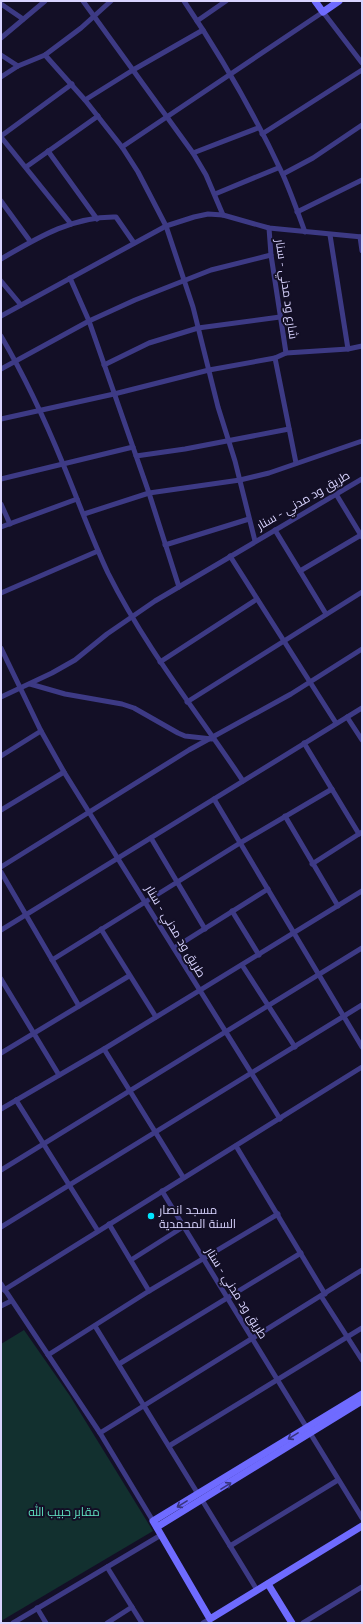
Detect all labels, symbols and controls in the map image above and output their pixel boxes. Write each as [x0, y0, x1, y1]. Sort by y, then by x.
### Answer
street label: شارع ود مدني - سنار [269, 237, 301, 340]
street label: طريق ود مدني - سنار [253, 467, 354, 536]
street label: طريق ود مدني - سنار [139, 881, 210, 981]
place label: مسجد انصار السنة المحمدية [158, 1202, 236, 1231]
marker: مسجد انصار السنة المحمدية [146, 1211, 156, 1221]
street label: طريق ود مدني - سنار [200, 1244, 271, 1343]
one-way arrow [287, 1432, 299, 1440]
one-way arrow [220, 1481, 232, 1489]
one-way arrow [177, 1500, 188, 1508]
park label: مقابر حبيب الله [28, 1504, 100, 1519]

